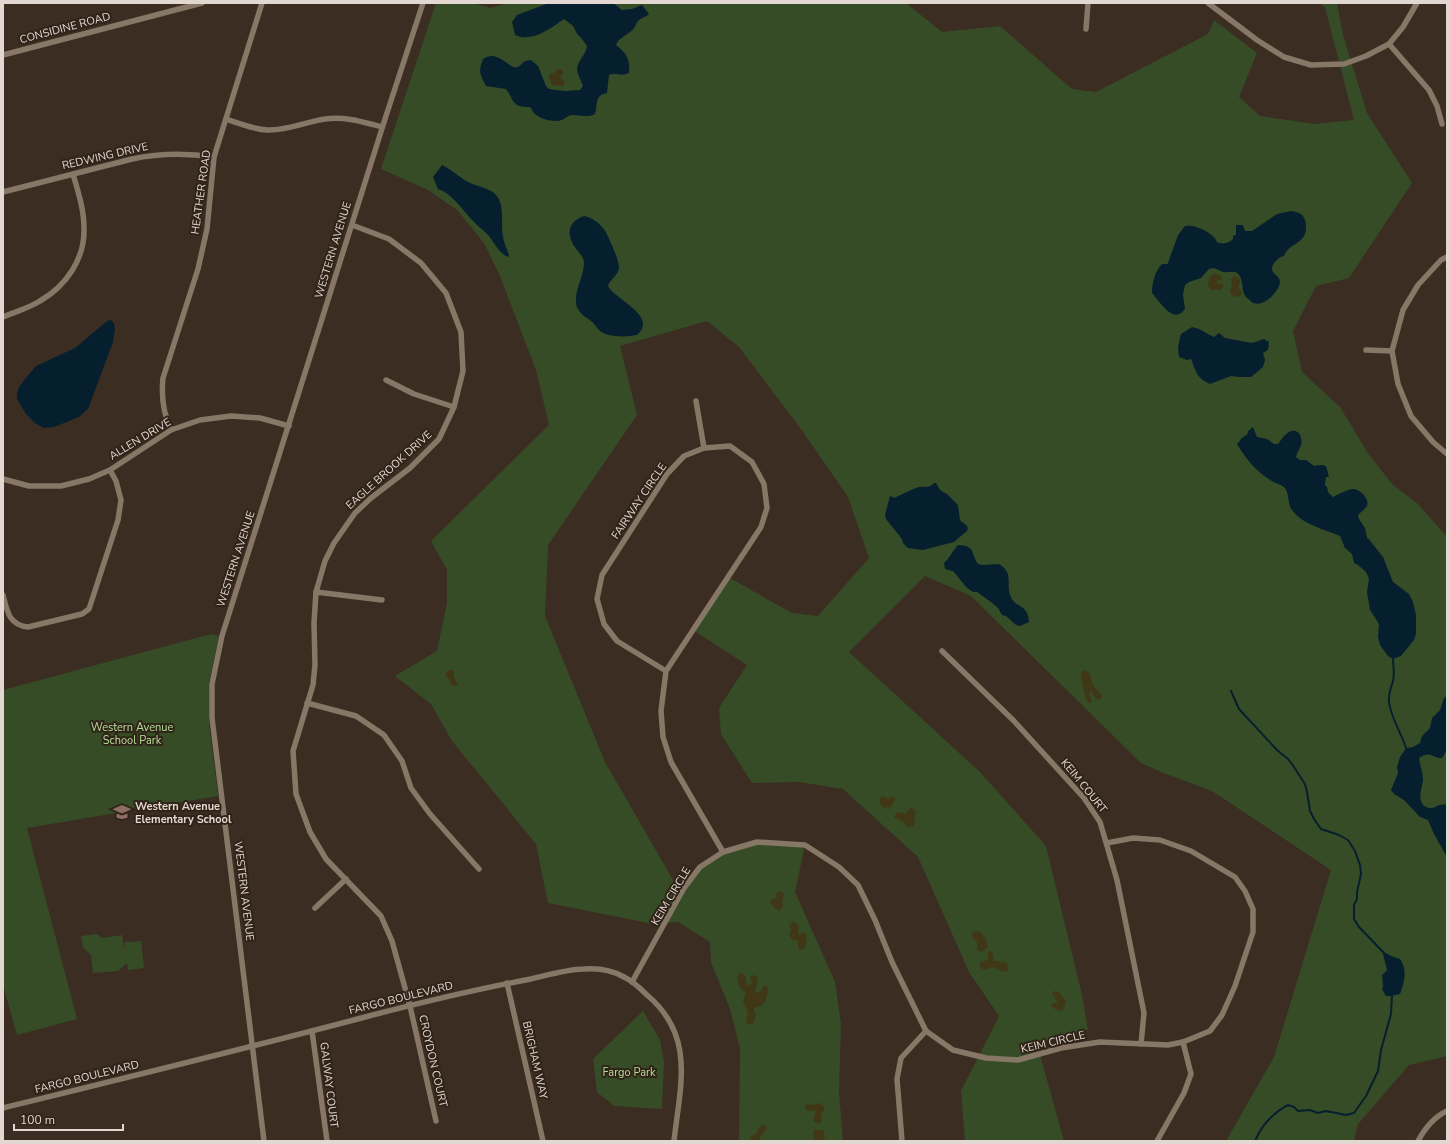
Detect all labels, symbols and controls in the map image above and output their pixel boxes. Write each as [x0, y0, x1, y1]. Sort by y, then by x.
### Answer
street label: CONSIDINE ROAD [18, 9, 112, 47]
street label: REDWING DRIVE [60, 139, 150, 173]
street label: HEATHER ROAD [188, 149, 214, 235]
street label: WESTERN AVENUE [311, 200, 355, 300]
street label: ALLEN DRIVE [106, 415, 174, 463]
street label: EAGLE BROOK DRIVE [343, 427, 435, 513]
street label: FAIRWAY CIRCLE [608, 460, 670, 542]
street label: WESTERN AVENUE [213, 509, 259, 609]
park label: Western Avenue School Park [91, 720, 173, 748]
street label: KEIM COURT [1057, 756, 1111, 817]
place label: Western Avenue Elementary School [135, 799, 232, 827]
school or university icon: Western Avenue Elementary School [112, 802, 132, 822]
street label: WESTERN AVENUE [230, 840, 258, 942]
street label: KEIM CIRCLE [648, 864, 694, 928]
street label: FARGO BOULEVARD [347, 978, 455, 1018]
street label: CROYDON COURT [415, 1013, 451, 1109]
street label: BRIGHAM WAY [519, 1020, 551, 1101]
street label: KEIM CIRCLE [1019, 1027, 1087, 1057]
street label: GALWAY COURT [316, 1041, 342, 1129]
street label: FARGO BOULEVARD [33, 1057, 141, 1097]
park label: Fargo Park [603, 1065, 656, 1080]
scale bar [14, 1106, 123, 1132]
text: 100 m [20, 1112, 55, 1128]

